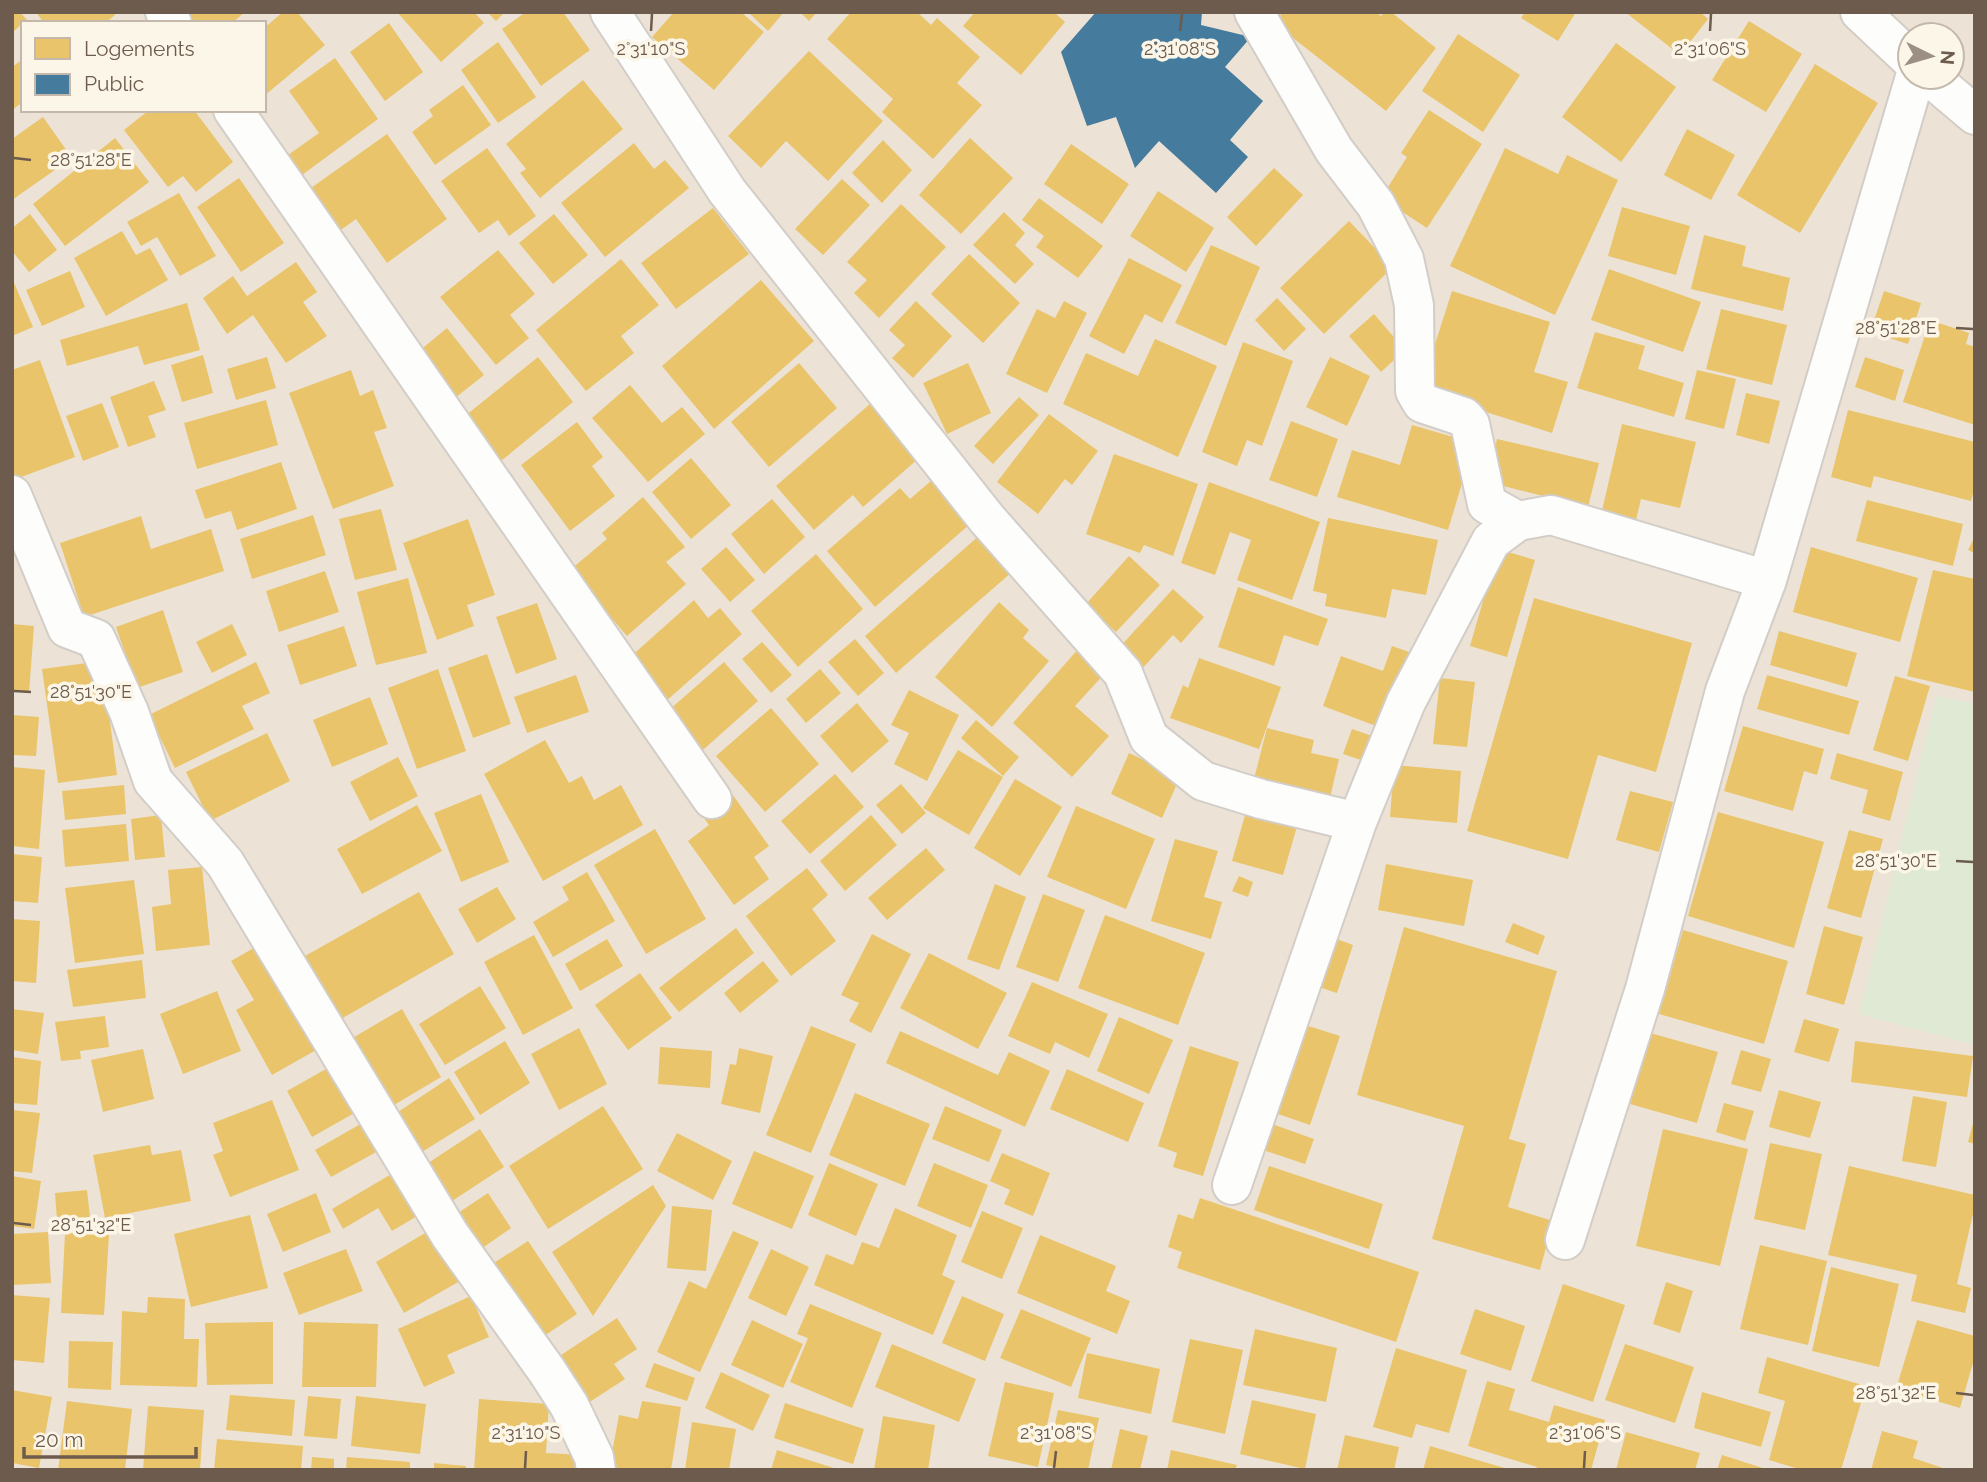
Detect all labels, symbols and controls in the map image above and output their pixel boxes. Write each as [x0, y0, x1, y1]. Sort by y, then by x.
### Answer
legend [21, 21, 266, 112]
north arrow [1896, 21, 1966, 91]
text: Logements [84, 36, 195, 61]
text: 2°31'10"S [617, 38, 686, 59]
text: 2°31'08"S [1144, 38, 1216, 59]
text: 2°31'06"S [1674, 38, 1746, 59]
text: N [1936, 49, 1960, 66]
text: Public [84, 71, 144, 96]
text: 28°51'28"E [50, 149, 132, 170]
text: 28°51'28"E [1855, 317, 1937, 338]
text: 28°51'30"E [50, 681, 132, 702]
text: 28°51'30"E [1855, 850, 1937, 871]
text: 28°51'32"E [51, 1214, 131, 1235]
text: 28°51'32"E [1856, 1382, 1936, 1403]
scale bar [24, 1416, 196, 1460]
text: 2°31'10"S [492, 1422, 561, 1443]
text: 2°31'08"S [1020, 1422, 1092, 1443]
text: 2°31'06"S [1549, 1422, 1621, 1443]
text: 20 m [35, 1427, 83, 1452]

